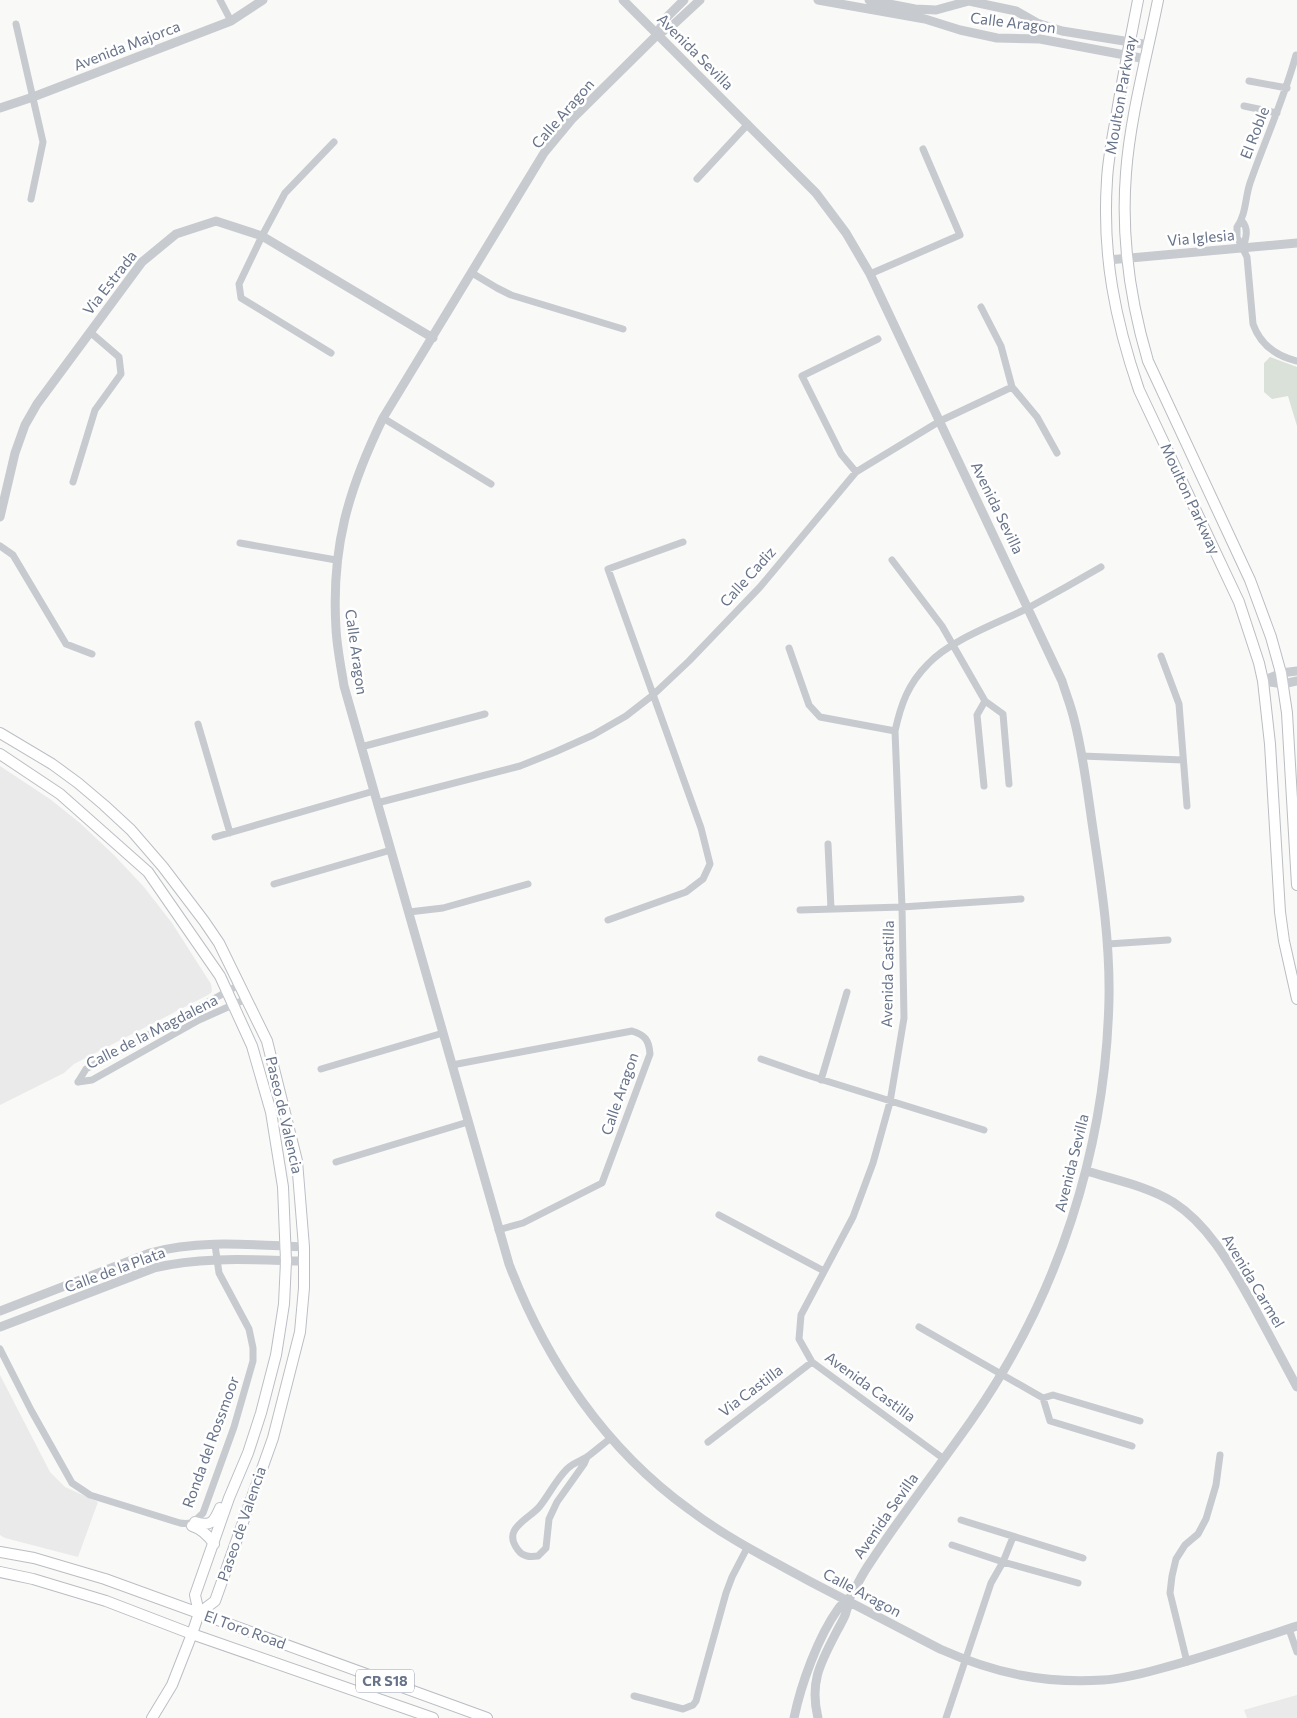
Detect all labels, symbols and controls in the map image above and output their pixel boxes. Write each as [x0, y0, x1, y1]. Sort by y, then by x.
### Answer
street label: Calle Aragon [969, 8, 1057, 36]
street label: Avenida Sevilla [654, 9, 738, 93]
street label: Avenida Majorca [71, 16, 183, 74]
street label: Moulton Parkway [1101, 34, 1139, 156]
street label: Calle Aragon [527, 75, 597, 152]
street label: El Roble [1236, 104, 1272, 161]
street label: Via Iglesia [1167, 225, 1235, 249]
street label: Via Estrada [78, 247, 140, 318]
street label: Moulton Parkway [1157, 440, 1225, 557]
street label: Avenida Sevilla [968, 458, 1028, 557]
street label: Calle Cadiz [716, 543, 779, 610]
street label: Calle Aragon [342, 608, 372, 696]
street label: Avenida Castilla [877, 920, 897, 1028]
street label: Calle de la Magdalena [83, 990, 220, 1072]
street label: Calle Aragon [597, 1050, 642, 1137]
street label: Paseo de Valencia [263, 1054, 307, 1175]
street label: Avenida Sevilla [1050, 1112, 1092, 1214]
street label: Avenida Carmel [1219, 1230, 1289, 1330]
street label: Calle de la Plata [62, 1243, 167, 1296]
street label: Avenida Castilla [822, 1347, 919, 1425]
street label: Via Castilla [715, 1360, 786, 1420]
street label: Ronda del Rossmoor [178, 1373, 242, 1510]
street label: Paseo de Valencia [213, 1464, 269, 1583]
street label: Avenida Sevilla [849, 1469, 921, 1562]
street label: Calle Aragon [820, 1564, 905, 1620]
street label: El Toro Road [202, 1606, 289, 1652]
road number: CR S18 [356, 1670, 414, 1692]

